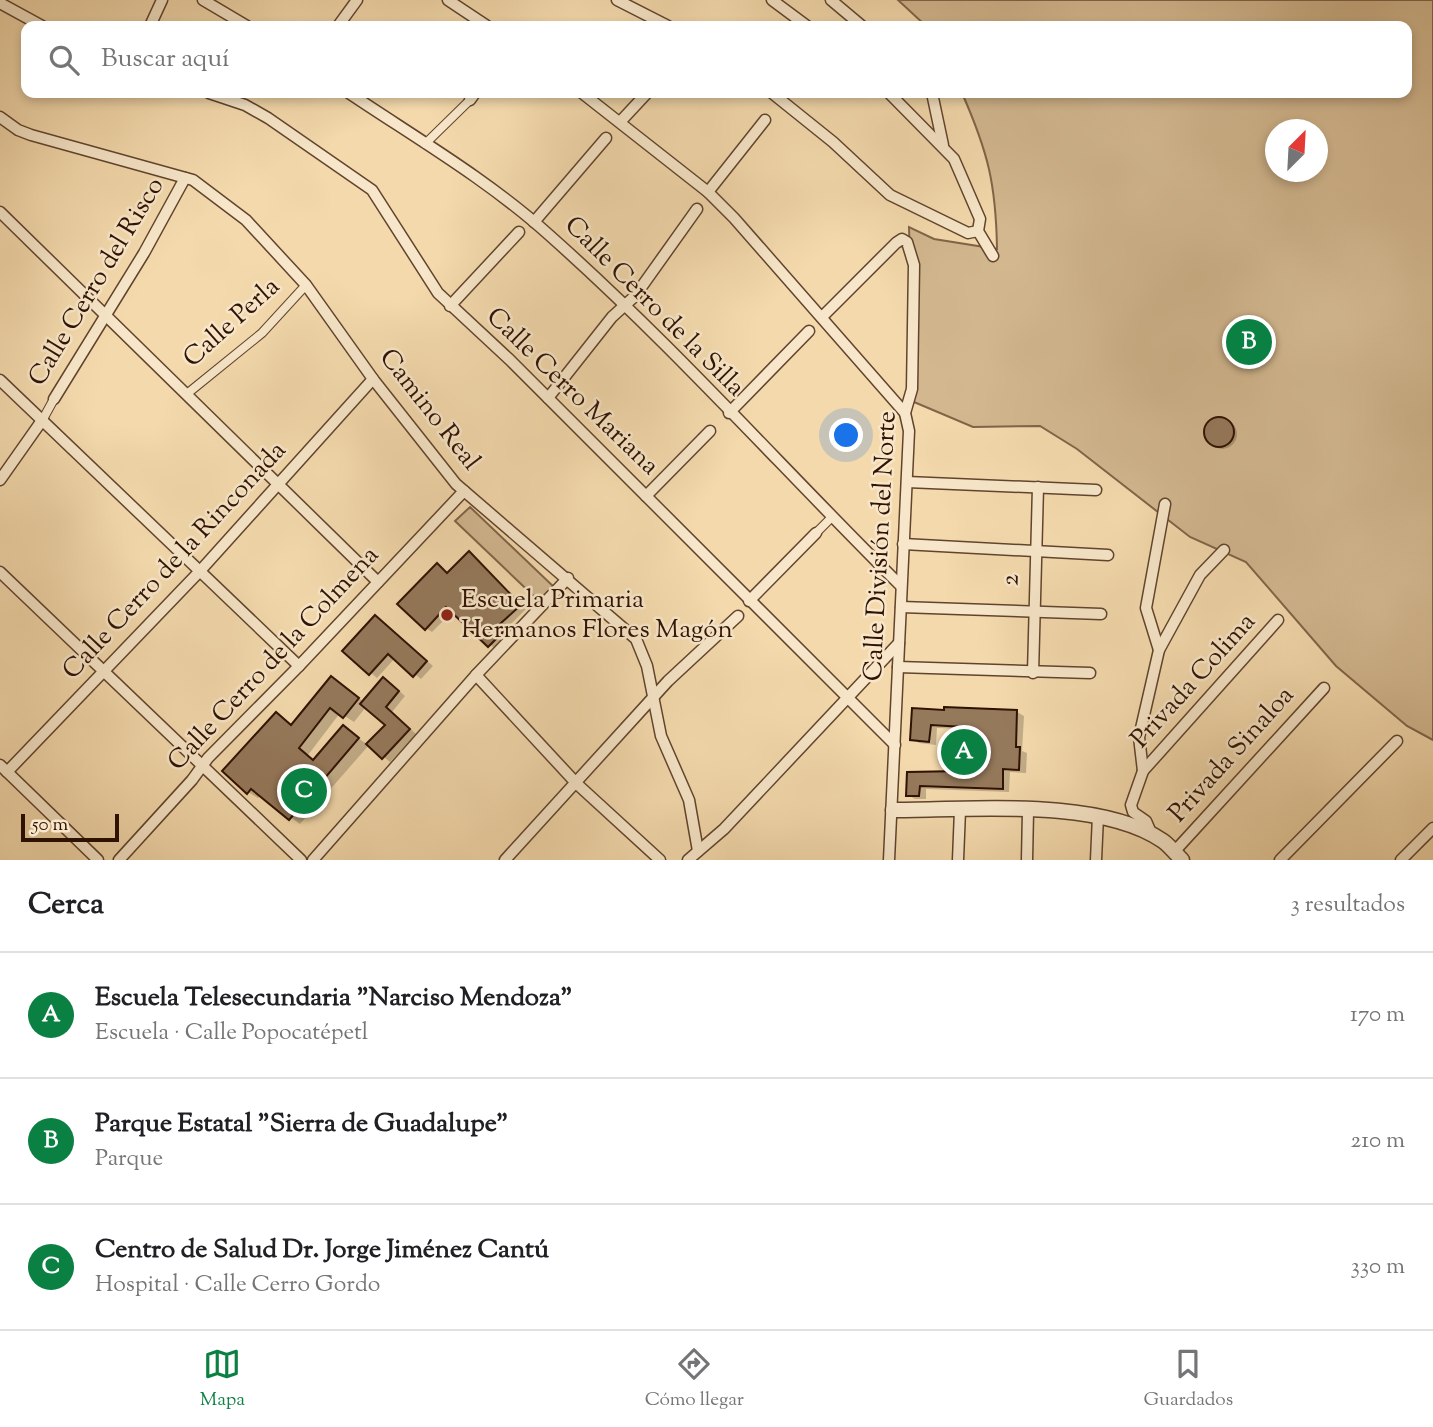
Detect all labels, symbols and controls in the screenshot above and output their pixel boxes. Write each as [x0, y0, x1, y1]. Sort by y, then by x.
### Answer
search box [21, 21, 1412, 98]
icon: search [45, 41, 83, 79]
text: Buscar aquí [101, 41, 230, 78]
north arrow [1265, 119, 1328, 182]
street label: Calle Cerro del Risco [20, 171, 174, 393]
street label: Calle Cerro de la Silla [555, 208, 753, 406]
street label: Calle Perla [175, 269, 289, 377]
street label: Calle Cerro Mariana [477, 299, 667, 485]
pin: B [1226, 316, 1272, 368]
street label: Camino Real [370, 341, 488, 479]
street label: Calle División del Norte [855, 410, 907, 682]
your location [829, 418, 863, 452]
street label: Calle Cerro de la Rinconada [54, 434, 296, 688]
street label: Calle Cerro de la Colmena [160, 538, 388, 780]
street label: 2 [992, 574, 1030, 586]
place label: Escuela Primaria Hermanos Flores Magón [461, 582, 733, 649]
street label: Privada Colima [1123, 605, 1265, 757]
marker: Escuela Primaria Hermanos Flores Magón [439, 607, 455, 623]
street label: Privada Sinaloa [1161, 679, 1303, 831]
pin: A [941, 726, 987, 778]
pin: C [281, 765, 327, 817]
scale bar [21, 811, 119, 843]
text: 50 m [32, 812, 68, 839]
text: Cerca [28, 884, 104, 927]
text: 3 resultados [1290, 889, 1405, 922]
text: Escuela Telesecundaria "Narciso Mendoza" [95, 980, 572, 1017]
text: A [42, 999, 60, 1032]
text: 170 m [1350, 999, 1405, 1032]
text: Escuela · Calle Popocatépetl [95, 1017, 368, 1050]
text: Parque Estatal "Sierra de Guadalupe" [95, 1106, 508, 1143]
text: B [44, 1125, 58, 1158]
text: 210 m [1351, 1125, 1405, 1158]
text: Parque [95, 1143, 163, 1176]
text: Centro de Salud Dr. Jorge Jiménez Cantú [95, 1232, 549, 1269]
text: C [42, 1251, 60, 1284]
text: 330 m [1351, 1251, 1405, 1284]
text: Hospital · Calle Cerro Gordo [95, 1269, 380, 1302]
tab: Mapa [200, 1345, 245, 1414]
tab: Cómo llegar [645, 1345, 744, 1414]
tab: Guardados [1143, 1345, 1233, 1414]

